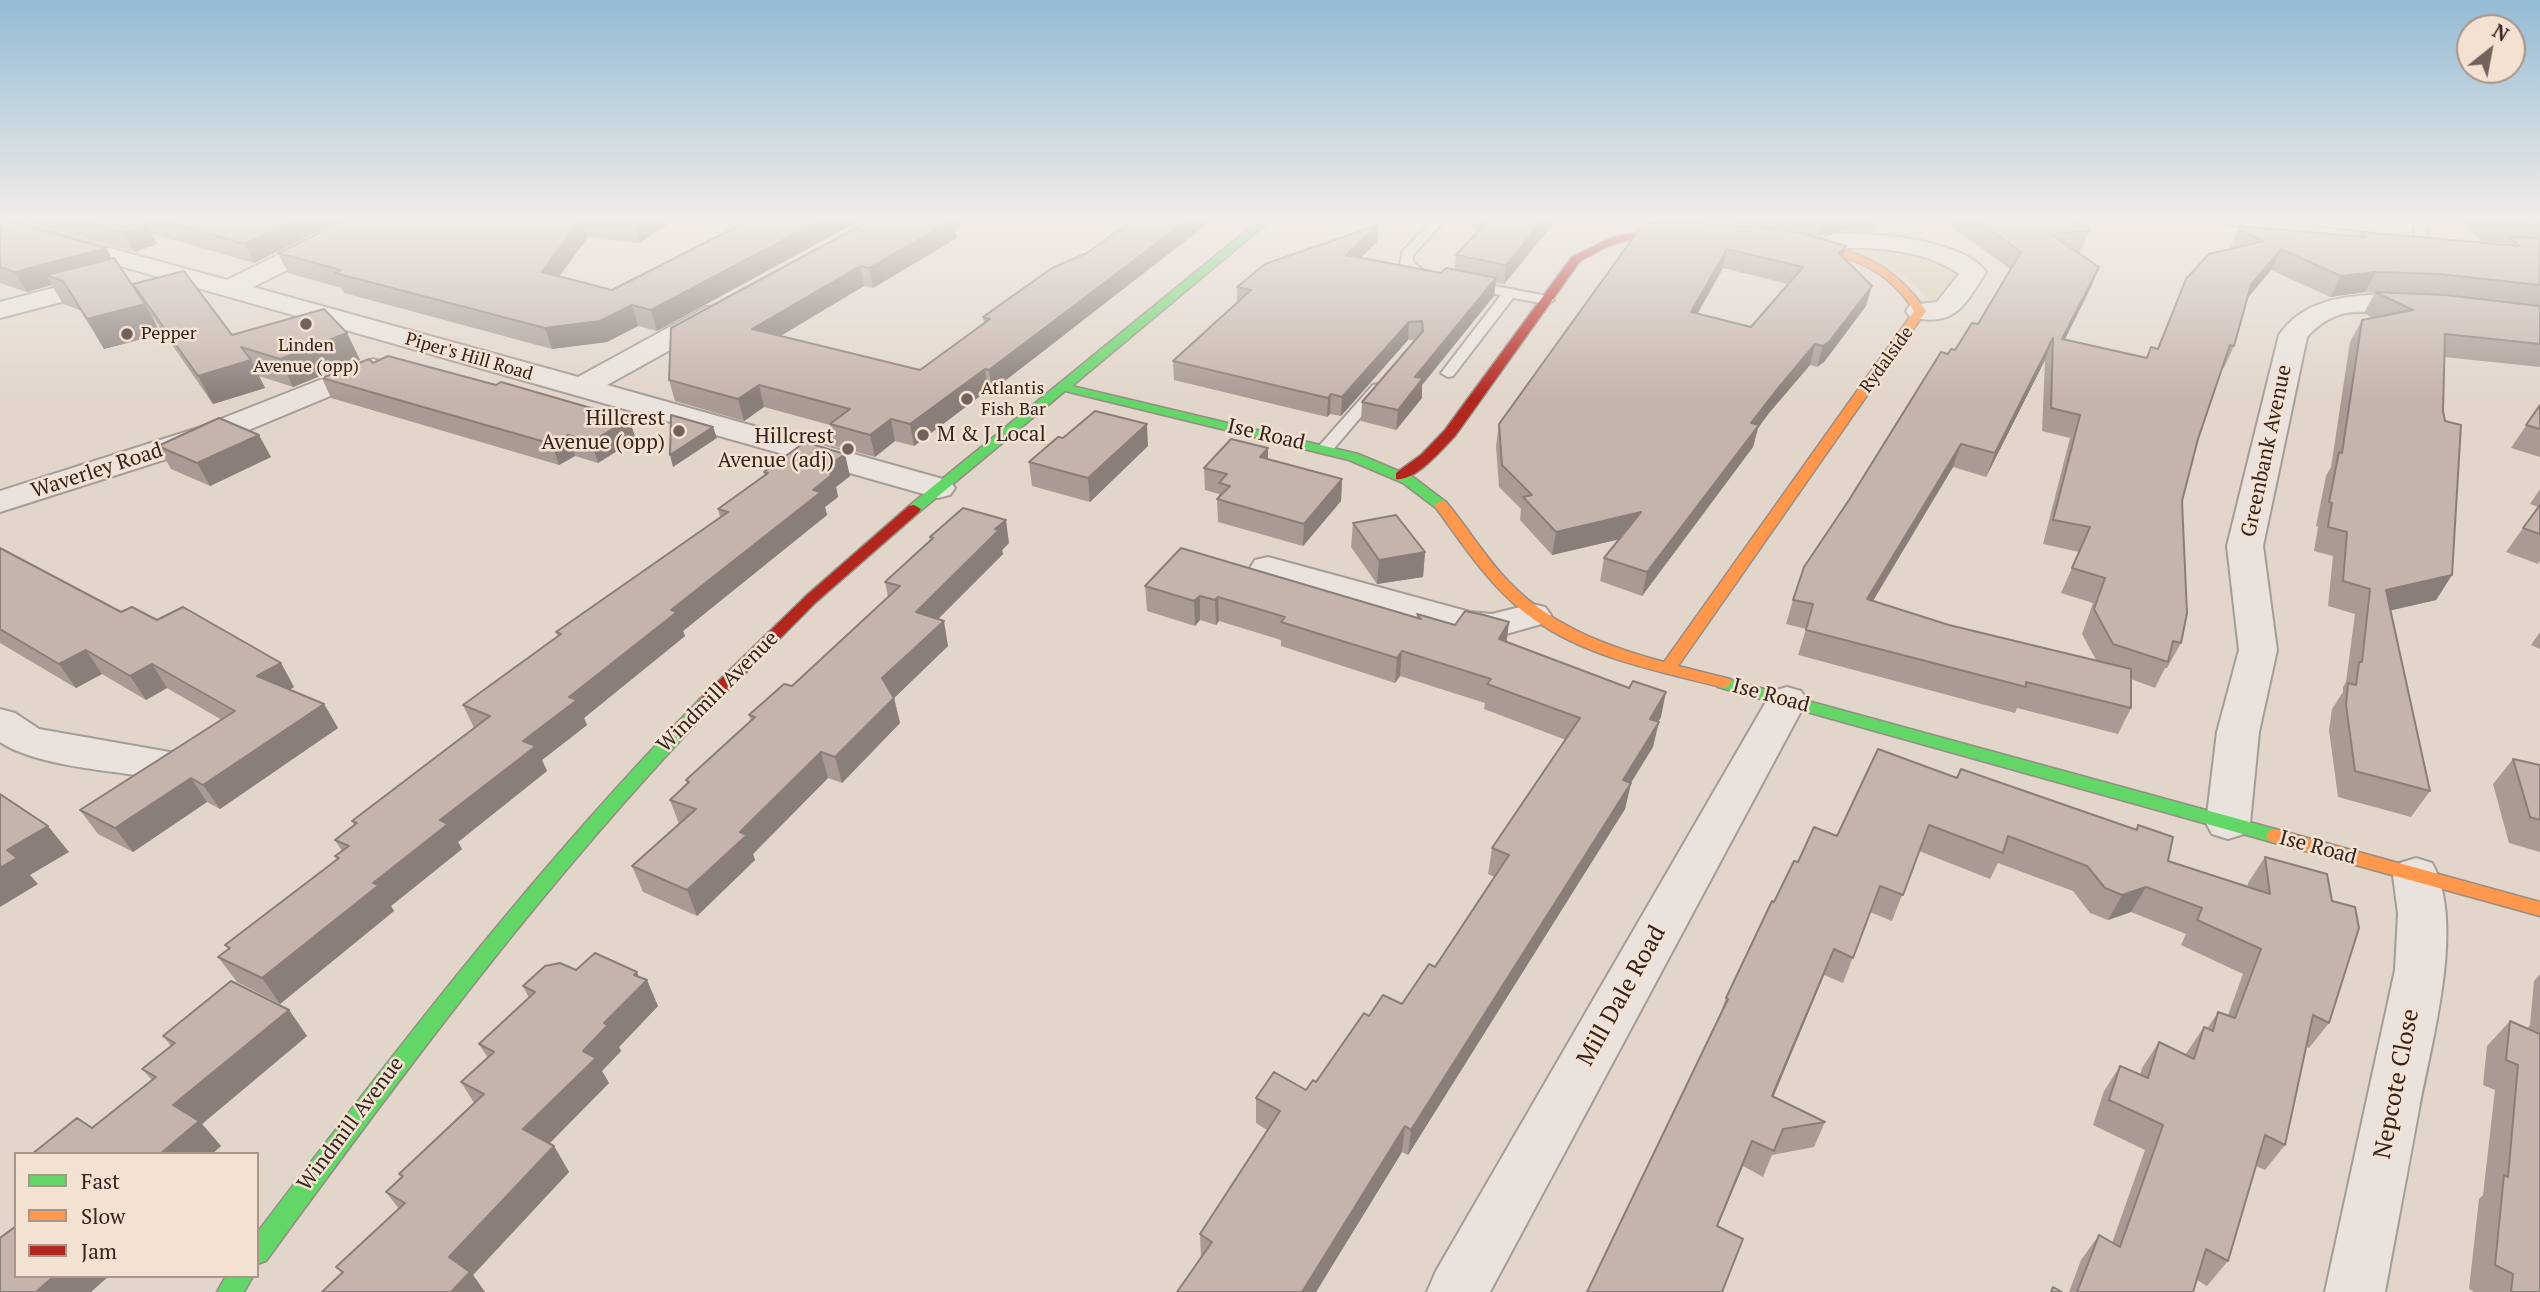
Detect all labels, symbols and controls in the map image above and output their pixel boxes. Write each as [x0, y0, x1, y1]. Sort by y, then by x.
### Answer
north arrow [2456, 14, 2526, 84]
text: N [2488, 18, 2514, 47]
marker: Linden Avenue (opp) [298, 316, 314, 332]
place label: Pepper [141, 323, 197, 345]
street label: Rydalside [1856, 323, 1918, 397]
marker: Pepper [119, 326, 135, 342]
street label: Piper's Hill Road [403, 328, 535, 386]
place label: Linden Avenue (opp) [253, 335, 359, 378]
street label: Greenbank Avenue [2236, 363, 2298, 539]
place label: Atlantis Fish Bar [981, 378, 1046, 420]
marker: Atlantis Fish Bar [959, 391, 975, 407]
place label: Hillcrest Avenue (opp) [541, 406, 665, 456]
street label: Ise Road [1225, 414, 1307, 456]
place label: M & J Local [937, 422, 1046, 448]
marker: Hillcrest Avenue (opp) [671, 423, 687, 439]
place label: Hillcrest Avenue (adj) [717, 424, 834, 474]
marker: M & J Local [915, 427, 931, 443]
street label: Waverley Road [28, 438, 166, 504]
marker: Hillcrest Avenue (adj) [840, 441, 856, 457]
street label: Windmill Avenue [652, 626, 784, 758]
street label: Ise Road [1730, 674, 1812, 718]
street label: Ise Road [2277, 826, 2359, 870]
street label: Mill Dale Road [1572, 921, 1672, 1071]
street label: Nepcote Close [2368, 1007, 2426, 1161]
street label: Windmill Avenue [292, 1052, 410, 1196]
legend [14, 1152, 259, 1278]
text: Fast [81, 1167, 120, 1195]
text: Slow [81, 1202, 125, 1230]
text: Jam [81, 1237, 117, 1265]

